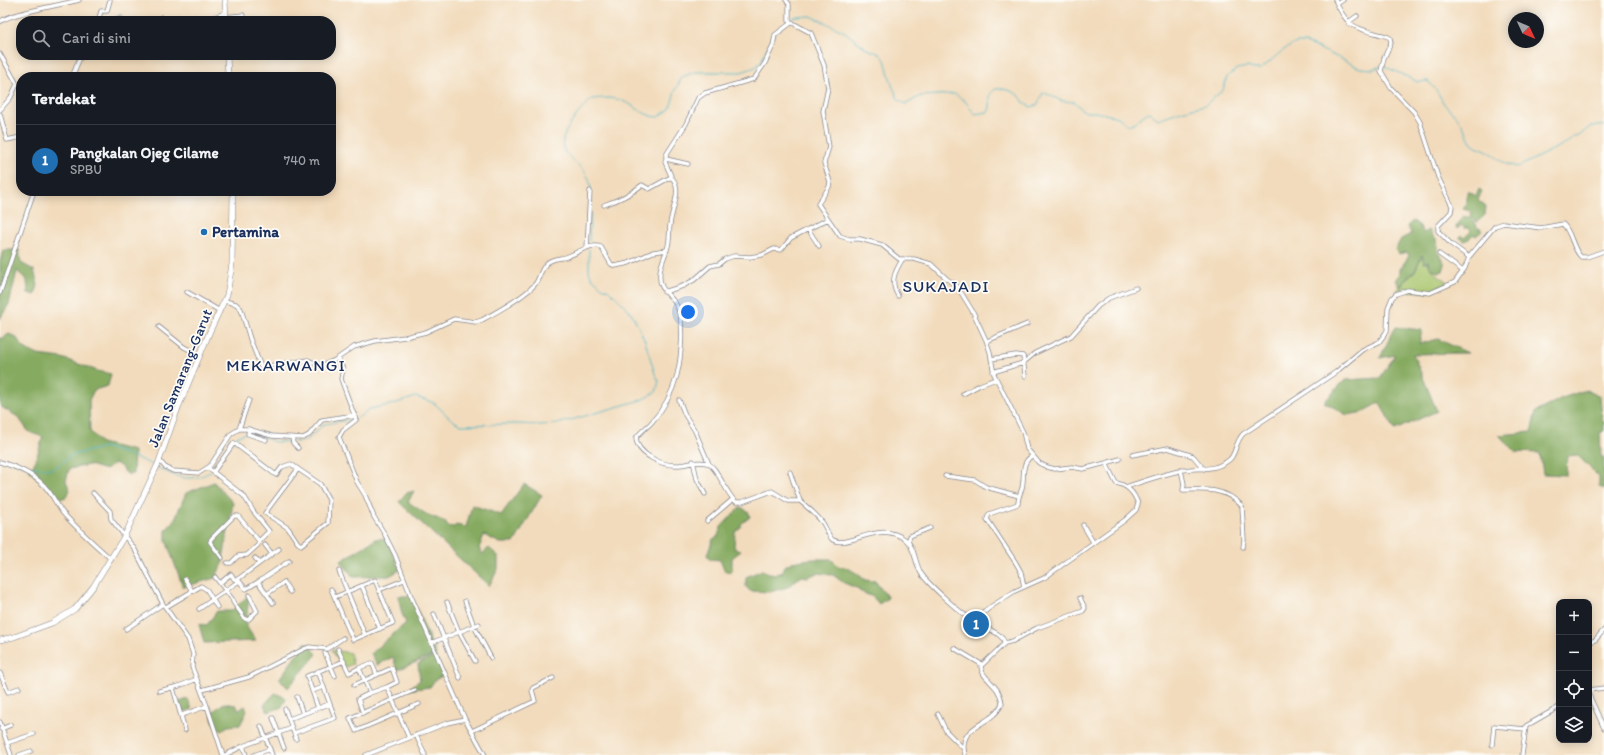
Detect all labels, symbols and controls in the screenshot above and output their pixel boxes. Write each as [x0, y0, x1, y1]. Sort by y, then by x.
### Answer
north arrow [1508, 12, 1544, 48]
search box [16, 16, 336, 60]
icon: search [30, 27, 52, 49]
text: Cari di sini [62, 29, 131, 47]
text: Terdekat [32, 88, 96, 108]
text: Pangkalan Ojeg Cilame [70, 144, 219, 162]
text: 1 [42, 153, 48, 168]
text: 740 m [284, 153, 320, 168]
text: SPBU [70, 162, 102, 177]
place label: Pertamina [212, 223, 279, 241]
marker: Pertamina [199, 227, 209, 237]
district label: SUKAJADI [902, 276, 990, 296]
your location [678, 302, 698, 322]
street label: Jalan Samarang-Garut [144, 306, 216, 450]
district label: MEKARWANGI [226, 355, 346, 375]
map controls [1556, 599, 1592, 743]
button: + [1556, 599, 1592, 635]
pin: 1 [963, 609, 989, 639]
button: − [1556, 635, 1592, 671]
button: locate [1556, 671, 1592, 707]
button: layers [1556, 707, 1592, 743]

